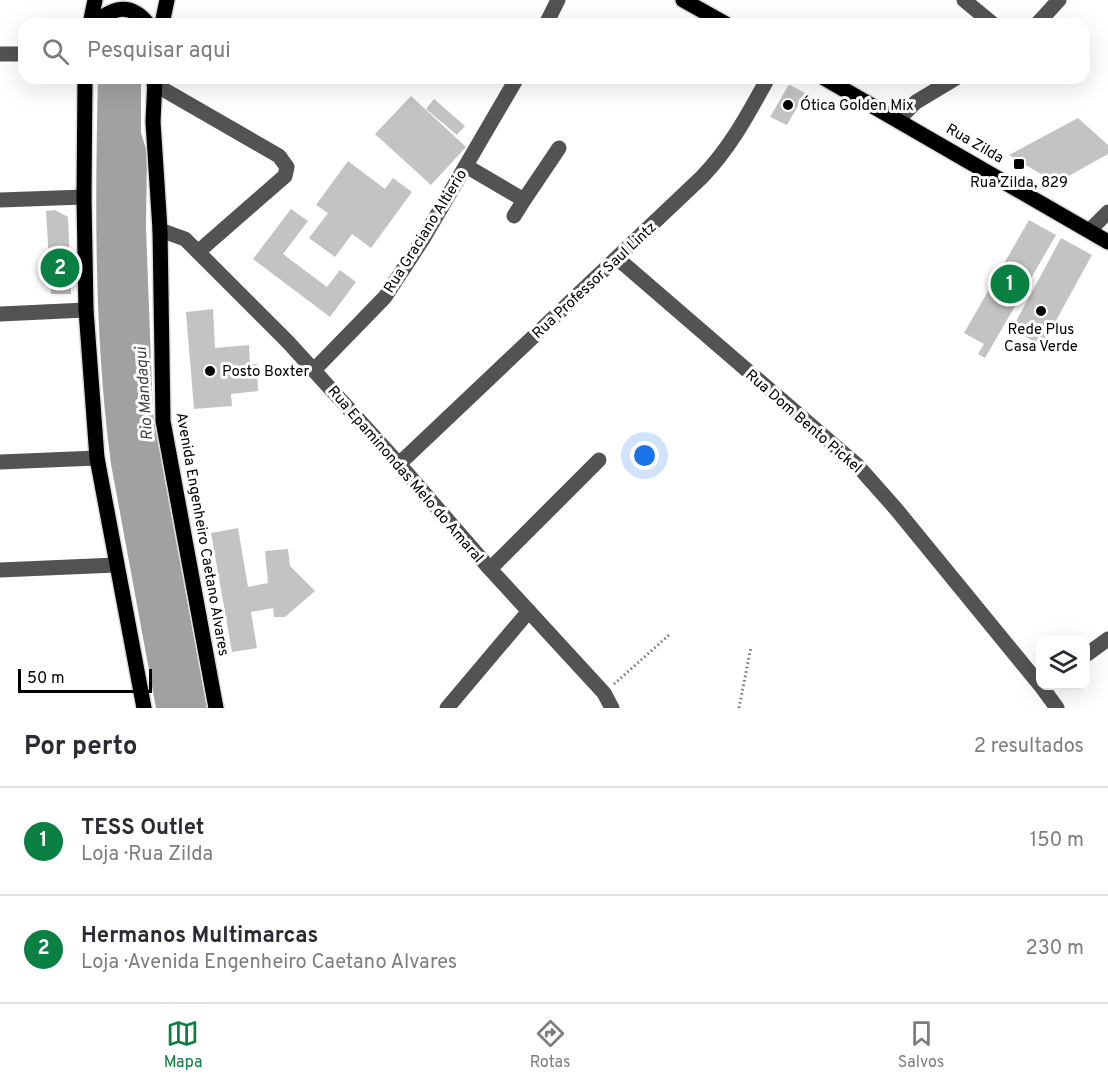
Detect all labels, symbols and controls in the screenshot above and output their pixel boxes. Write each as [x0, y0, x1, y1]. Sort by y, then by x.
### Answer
search box [18, 18, 1090, 84]
icon: search [39, 35, 72, 68]
text: Pesquisar aqui [87, 38, 231, 65]
place label: Ótica Golden Mix [800, 95, 914, 116]
marker: Ótica Golden Mix [781, 98, 795, 112]
street label: Rua Zilda [942, 120, 1007, 168]
marker: Rua Zilda, 829 [1012, 157, 1026, 171]
street label: Rua Graciano Altierio [380, 166, 472, 297]
place label: Rua Zilda, 829 [970, 174, 1068, 193]
street label: Rua Professor Saul Lintz [529, 218, 661, 344]
pin: 2 [40, 246, 80, 290]
pin: 1 [990, 262, 1030, 306]
marker: Rede Plus Casa Verde [1034, 304, 1048, 318]
place label: Rede Plus Casa Verde [1004, 321, 1078, 357]
water label: Rio Mandaqui [132, 345, 158, 441]
place label: Posto Boxter [222, 363, 309, 382]
marker: Posto Boxter [203, 364, 217, 378]
street label: Rua Dom Bento Pickel [741, 366, 865, 478]
street label: Rua Epaminondas Melo do Amaral [323, 383, 487, 567]
street label: Avenida Engenheiro Caetano Alvares [171, 411, 232, 658]
your location [630, 441, 659, 470]
map controls [1036, 636, 1090, 690]
button: layers [1036, 636, 1090, 690]
scale bar [18, 666, 152, 694]
text: 50 m [27, 669, 65, 689]
text: Por perto [24, 731, 138, 764]
text: 2 resultados [974, 734, 1084, 760]
text: TESS Outlet [81, 815, 204, 842]
text: 1 [40, 828, 48, 854]
text: 150 m [1030, 828, 1084, 854]
text: Loja · Rua Zilda [81, 842, 213, 868]
text: Hermanos Multimarcas [81, 923, 318, 950]
text: 2 [37, 936, 50, 962]
text: 230 m [1025, 936, 1084, 962]
text: Loja · Avenida Engenheiro Caetano Alvares [81, 950, 457, 976]
tab: Mapa [164, 1017, 202, 1073]
tab: Rotas [530, 1017, 570, 1073]
tab: Salvos [898, 1017, 944, 1073]

